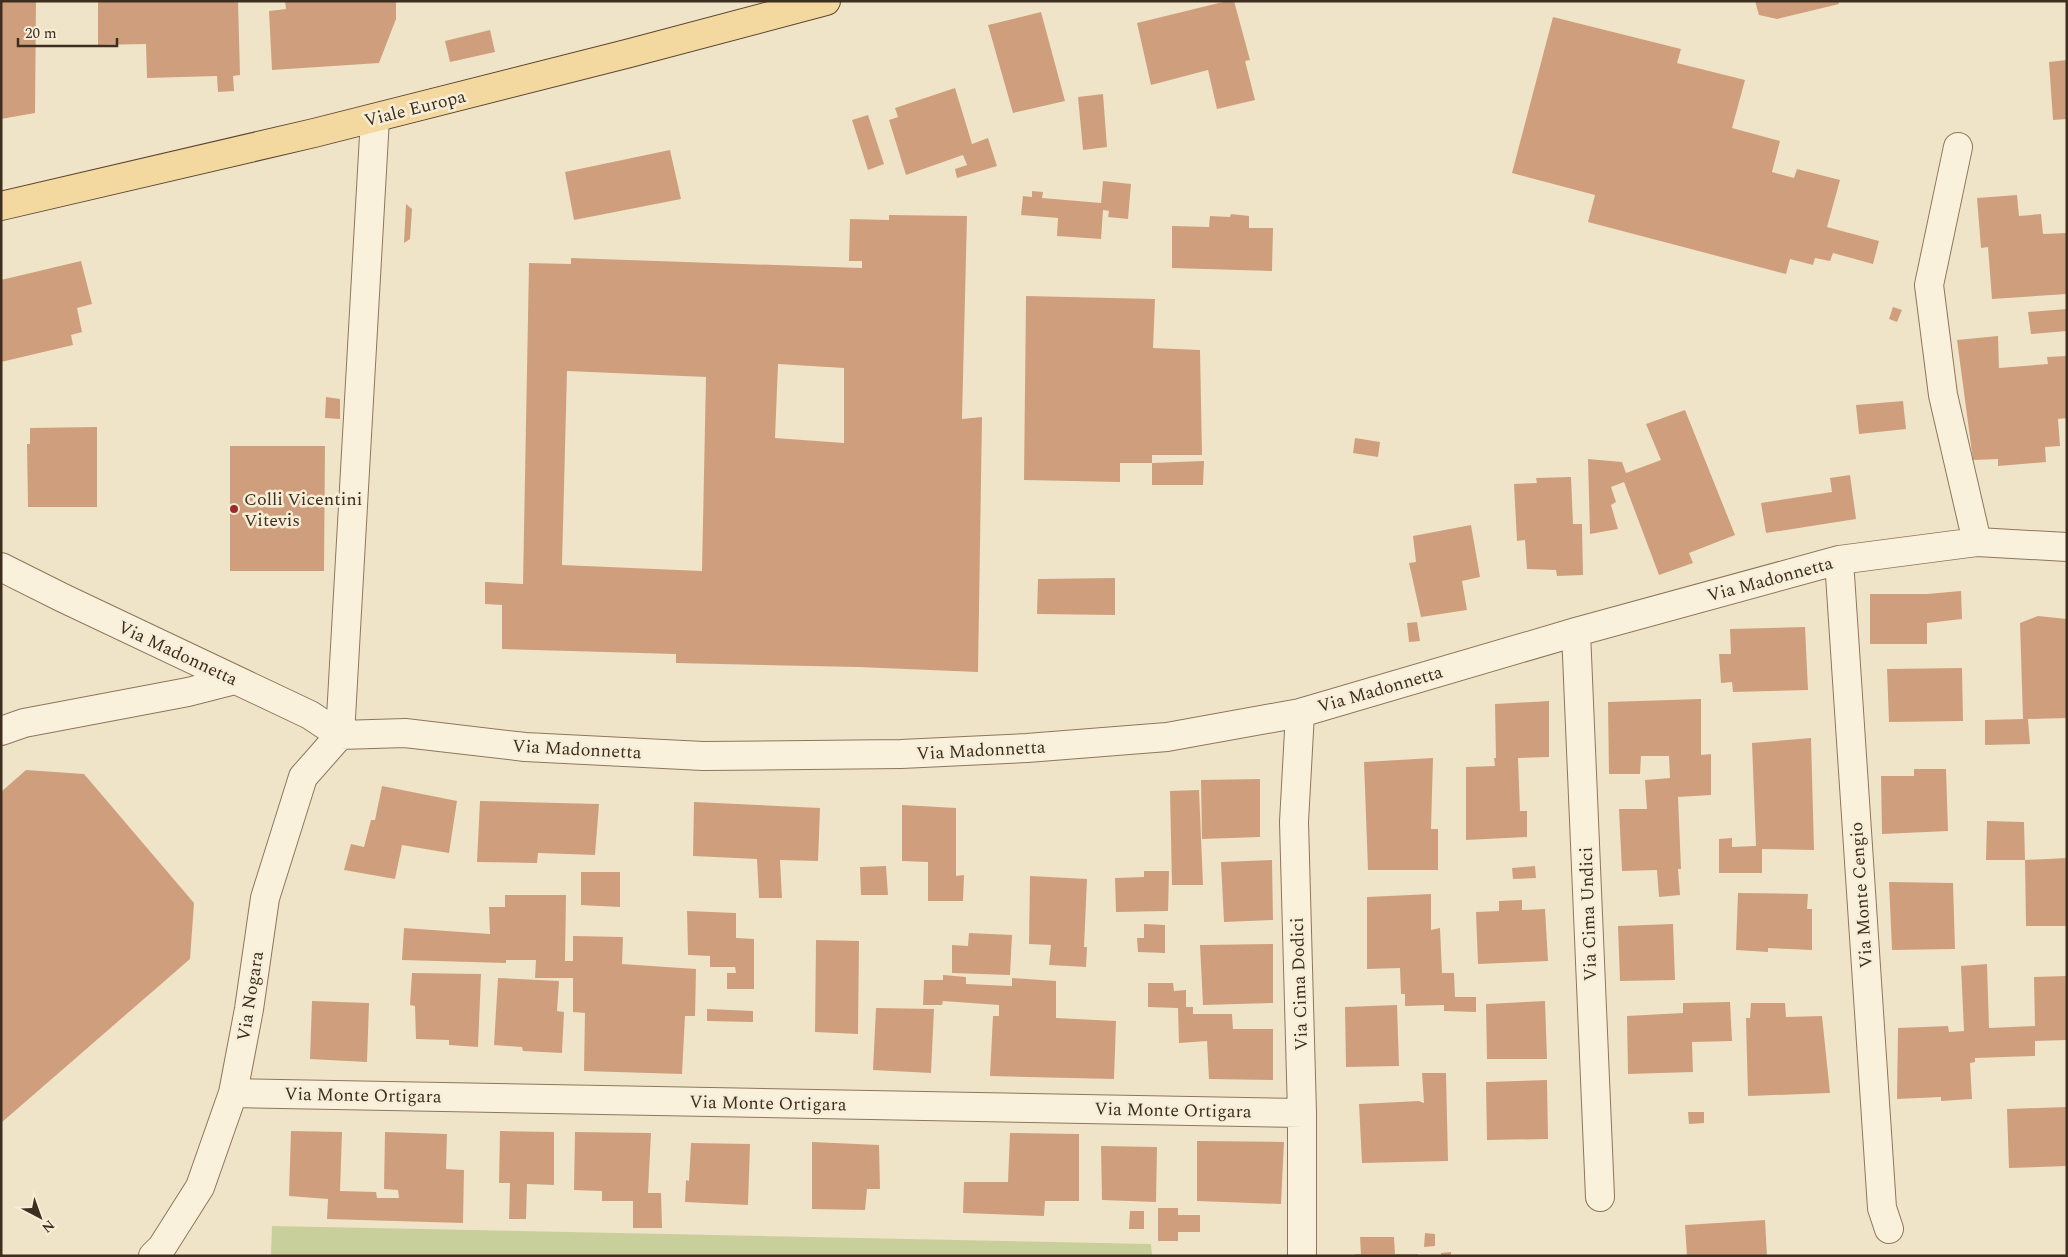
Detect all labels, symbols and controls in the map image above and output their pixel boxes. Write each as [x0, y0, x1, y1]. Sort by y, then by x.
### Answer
scale bar [18, 15, 116, 47]
text: 20 m [25, 22, 57, 45]
street label: Viale Europa [361, 83, 469, 134]
place label: Colli Vicentini Vitevis [244, 486, 362, 534]
marker: Colli Vicentini Vitevis [228, 503, 240, 515]
street label: Via Madonnetta [1704, 550, 1836, 609]
street label: Via Madonnetta [113, 614, 242, 693]
street label: Via Madonnetta [1314, 659, 1446, 720]
street label: Via Madonnetta [512, 733, 642, 766]
street label: Via Madonnetta [916, 734, 1046, 767]
street label: Via Monte Cengio [1843, 821, 1880, 969]
street label: Via Cima Undici [1573, 846, 1604, 982]
street label: Via Cima Dodici [1284, 917, 1315, 1051]
street label: Via Nogara [230, 949, 271, 1043]
street label: Via Monte Ortigara [284, 1081, 442, 1110]
street label: Via Monte Ortigara [689, 1089, 847, 1118]
street label: Via Monte Ortigara [1094, 1096, 1252, 1125]
north arrow [15, 1192, 65, 1242]
text: N [37, 1215, 59, 1238]

